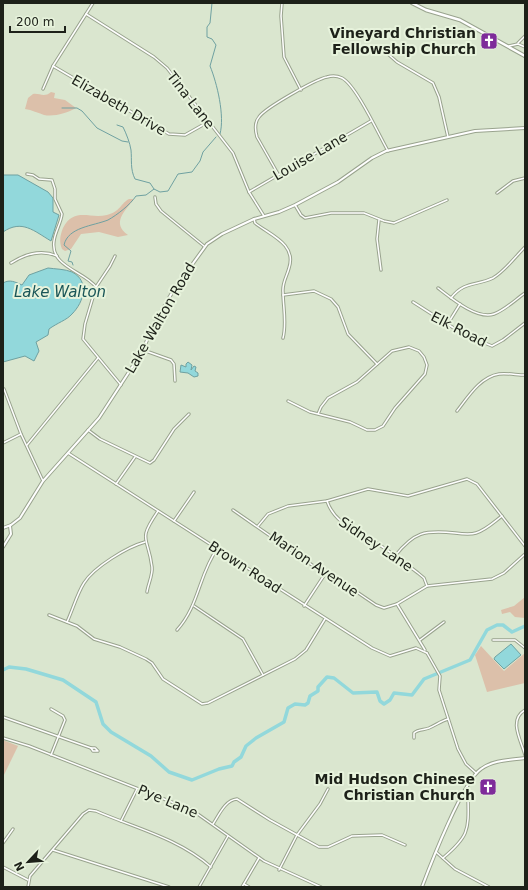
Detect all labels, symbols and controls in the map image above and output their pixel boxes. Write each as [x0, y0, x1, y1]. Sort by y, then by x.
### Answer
scale bar [10, 8, 65, 34]
text: 200 m [16, 15, 54, 29]
place label: Vineyard Christian Fellowship Church [330, 25, 476, 57]
church icon: Vineyard Christian Fellowship Church [479, 31, 499, 51]
street label: Tina Lane [163, 68, 218, 132]
street label: Elizabeth Drive [69, 72, 169, 138]
street label: Louise Lane [270, 128, 350, 184]
street label: Lake Walton Road [122, 260, 198, 376]
water label: Lake Walton [14, 283, 106, 301]
street label: Elk Road [428, 308, 490, 350]
street label: Sidney Lane [336, 513, 416, 575]
street label: Marion Avenue [266, 528, 362, 600]
street label: Brown Road [206, 538, 284, 596]
place label: Mid Hudson Chinese Christian Church [315, 771, 475, 803]
church icon: Mid Hudson Chinese Christian Church [478, 777, 498, 797]
street label: Pye Lane [136, 781, 200, 821]
north arrow [8, 842, 48, 882]
text: N [12, 859, 27, 873]

